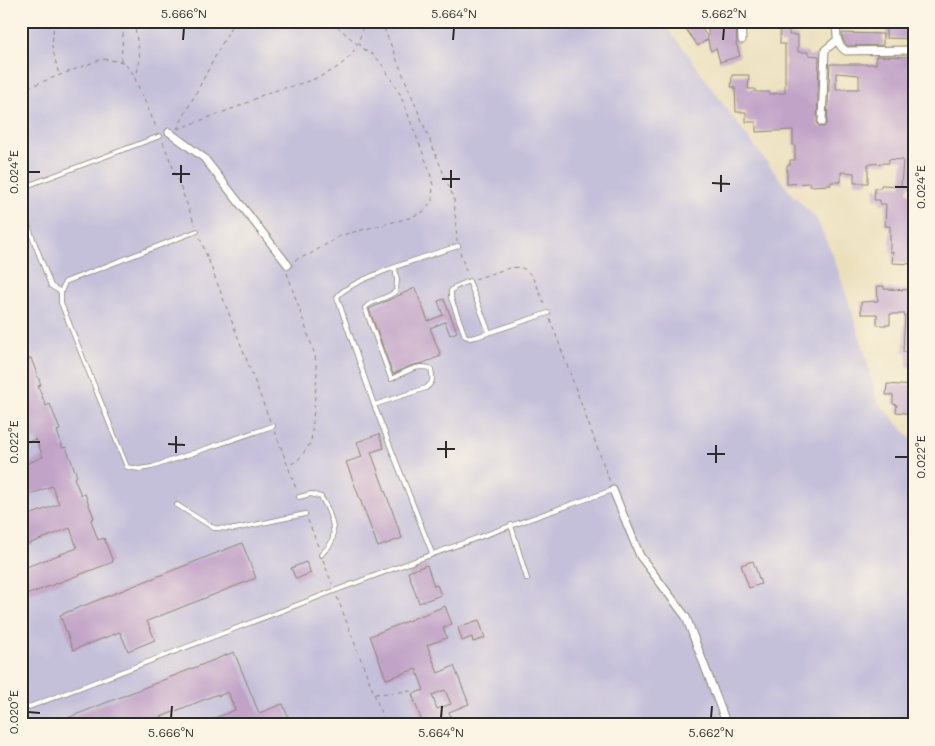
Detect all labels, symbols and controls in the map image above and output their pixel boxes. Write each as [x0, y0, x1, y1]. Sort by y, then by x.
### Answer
text: 5.666°N [161, 5, 207, 21]
text: 5.664°N [431, 5, 477, 21]
text: 5.662°N [701, 5, 747, 21]
text: 0.024°E [5, 150, 21, 194]
text: 0.024°E [912, 165, 928, 209]
text: 0.022°E [5, 420, 21, 464]
text: 0.022°E [912, 435, 928, 479]
text: 0.020°E [5, 690, 21, 734]
text: 5.666°N [148, 724, 194, 740]
text: 5.664°N [418, 724, 464, 740]
text: 5.662°N [688, 724, 734, 740]

